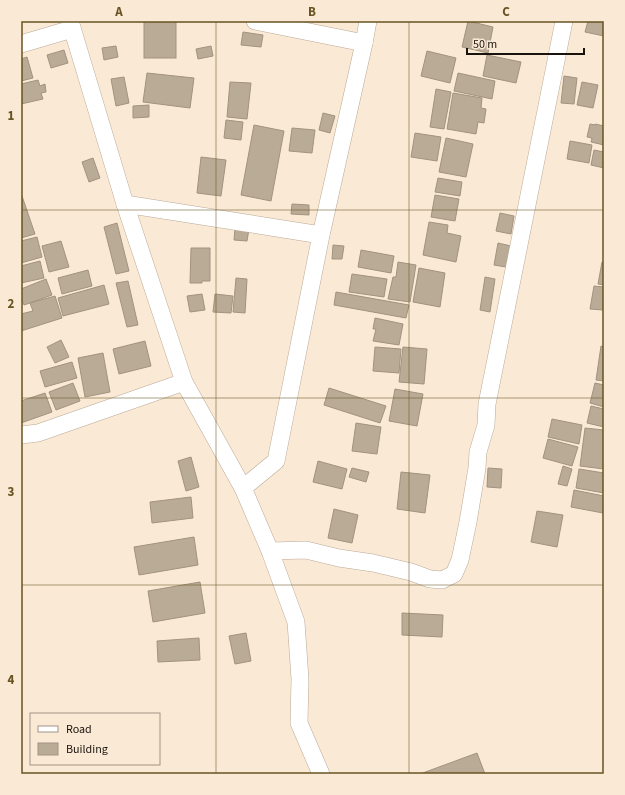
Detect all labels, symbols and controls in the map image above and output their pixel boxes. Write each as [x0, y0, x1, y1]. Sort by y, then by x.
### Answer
text: A [114, 3, 123, 21]
text: B [308, 3, 316, 21]
text: C [502, 3, 510, 21]
scale bar [467, 30, 584, 56]
text: 50 m [473, 36, 497, 53]
text: 1 [8, 107, 15, 125]
text: 2 [8, 295, 15, 313]
text: 3 [8, 483, 15, 501]
text: 4 [8, 671, 15, 689]
legend [30, 713, 160, 765]
text: Road [66, 721, 92, 738]
text: Building [66, 741, 108, 758]

